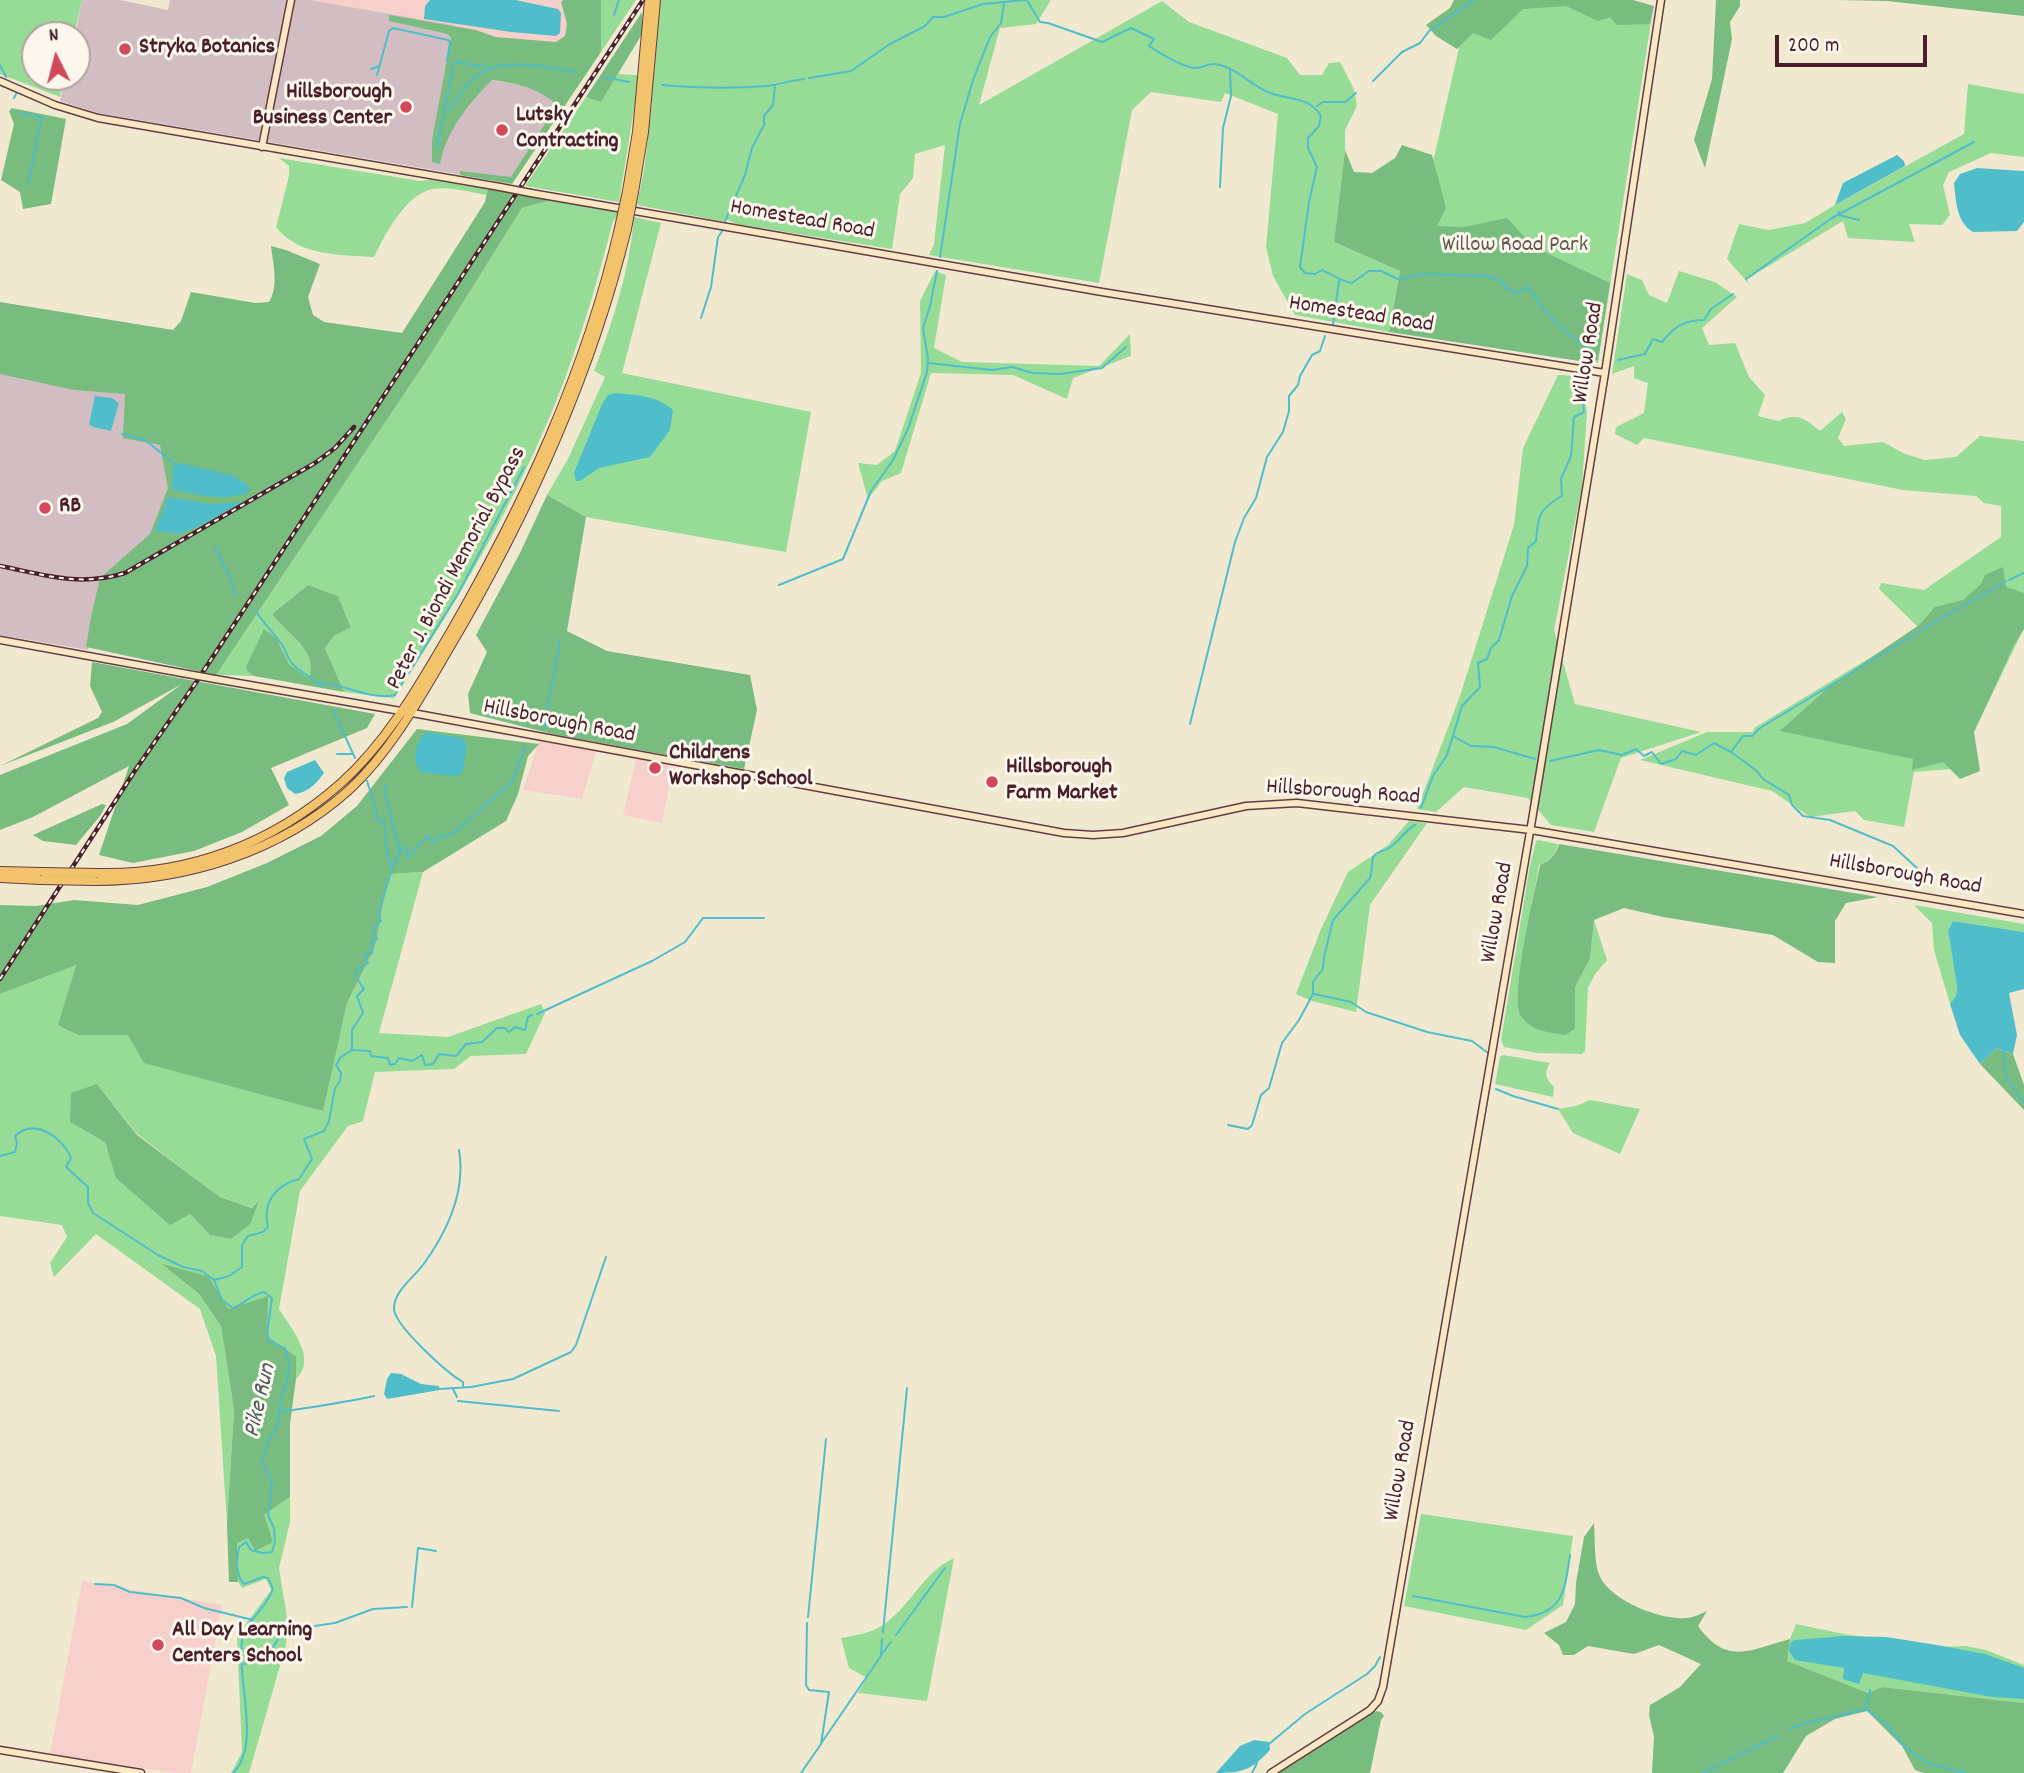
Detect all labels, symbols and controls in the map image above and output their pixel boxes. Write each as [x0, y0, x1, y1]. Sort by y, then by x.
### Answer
north arrow [21, 21, 91, 91]
scale bar [1779, 21, 1931, 65]
text: N [48, 23, 60, 51]
text: 200 m [1788, 32, 1839, 62]
place label: Stryka Botanics [139, 35, 275, 63]
marker: Stryka Botanics [117, 41, 133, 57]
place label: Hillsborough Business Center [253, 80, 392, 134]
marker: Hillsborough Business Center [398, 99, 414, 115]
place label: Lutsky Contracting [516, 103, 619, 157]
marker: Lutsky Contracting [494, 122, 510, 138]
street label: Homestead Road [728, 195, 876, 247]
park label: Willow Road Park [1442, 233, 1588, 261]
street label: Homestead Road [1287, 291, 1435, 341]
street label: Willow Road [1568, 301, 1612, 405]
street label: Peter J. Biondi Memorial Bypass [382, 443, 534, 695]
place label: RB [59, 494, 81, 522]
marker: RB [37, 500, 53, 516]
street label: Hillsborough Road [481, 695, 637, 751]
place label: Childrens Workshop School [669, 741, 813, 795]
place label: Hillsborough Farm Market [1006, 755, 1117, 809]
marker: Childrens Workshop School [647, 760, 663, 776]
marker: Hillsborough Farm Market [984, 774, 1000, 790]
street label: Hillsborough Road [1265, 775, 1421, 813]
street label: Hillsborough Road [1827, 849, 1983, 903]
street label: Willow Road [1477, 861, 1521, 965]
water label: Pike Run [240, 1362, 284, 1440]
street label: Willow Road [1380, 1419, 1424, 1523]
place label: All Day Learning Centers School [172, 1618, 312, 1672]
marker: All Day Learning Centers School [150, 1637, 166, 1653]

